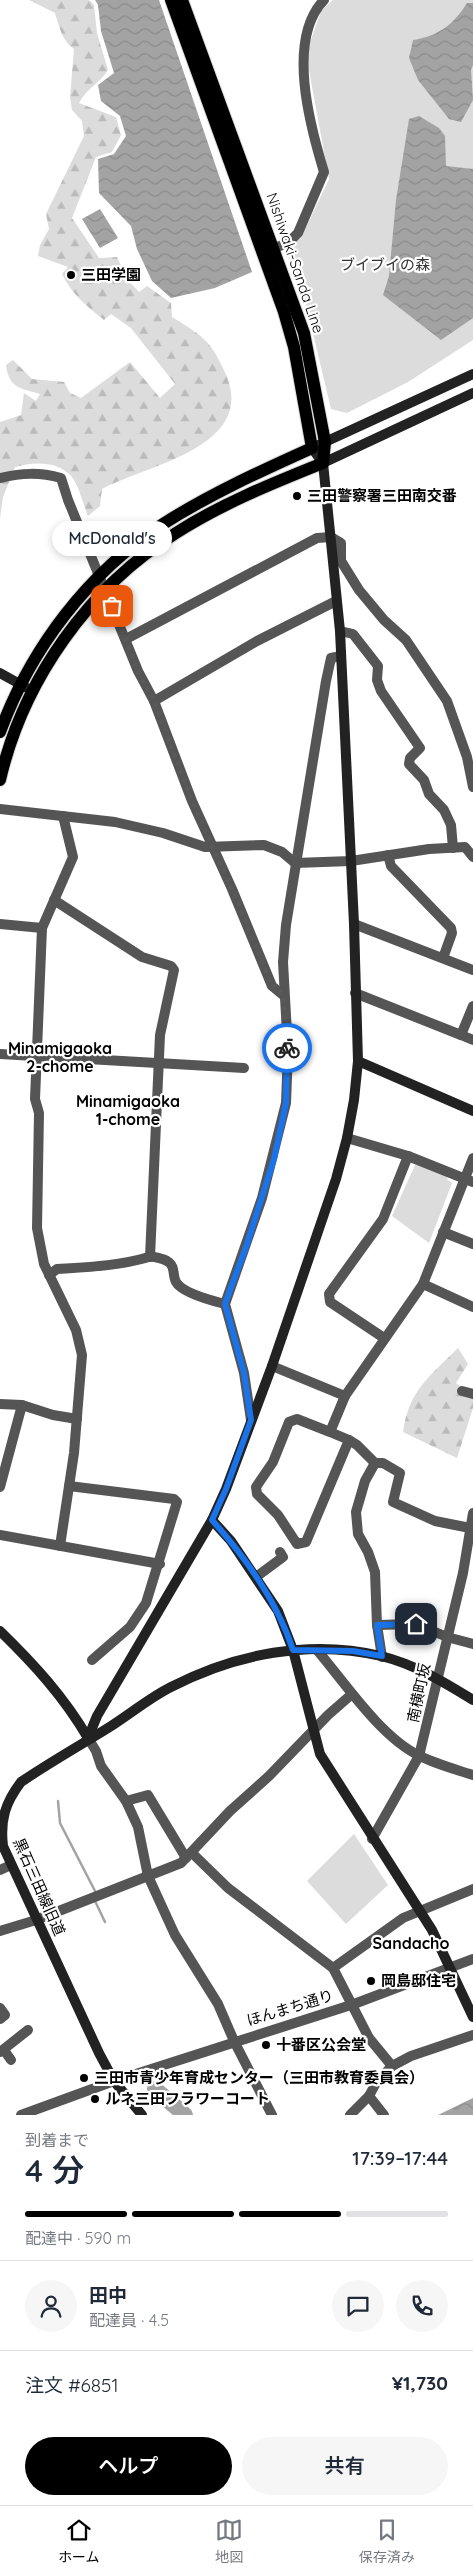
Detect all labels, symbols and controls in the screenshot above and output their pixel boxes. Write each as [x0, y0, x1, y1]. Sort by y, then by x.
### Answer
street label: Nishiwaki-Sanda Line [263, 190, 328, 336]
park label: ブイブイの森 [340, 255, 430, 274]
place label: 三田学園 [81, 265, 141, 284]
marker: 三田学園 [65, 269, 77, 281]
place label: 三田警察署三田南交番 [307, 486, 457, 505]
marker: 三田警察署三田南交番 [291, 490, 303, 502]
callout: McDonald's [52, 521, 172, 556]
text: McDonald's [68, 528, 156, 548]
pin [91, 585, 133, 627]
icon: bag [98, 592, 126, 620]
courier [262, 1023, 312, 1073]
icon: bike [273, 1034, 301, 1062]
district label: Minamigaoka 2-chome [8, 1038, 112, 1076]
district label: Minamigaoka 1-chome [76, 1091, 180, 1129]
pin [395, 1603, 437, 1645]
icon: home [402, 1610, 430, 1638]
street label: 南横町坂 [403, 1662, 434, 1724]
street label: 黒石三田線旧道 [9, 1835, 69, 1939]
district label: Sandacho [373, 1933, 449, 1953]
place label: 岡島邸住宅 [381, 1971, 456, 1990]
marker: 岡島邸住宅 [365, 1975, 377, 1987]
street label: ほんまち通り [244, 1985, 336, 2030]
place label: 十番区公会堂 [276, 2035, 366, 2054]
marker: 十番区公会堂 [260, 2039, 272, 2051]
place label: 三田市青少年育成センター（三田市教育委員会） [94, 2068, 424, 2087]
marker: 三田市青少年育成センター（三田市教育委員会） [78, 2072, 90, 2084]
place label: ルネ三田フラワーコート [105, 2089, 270, 2108]
marker: ルネ三田フラワーコート [89, 2093, 101, 2105]
text: 到着まで [25, 2130, 89, 2150]
text: 17:39–17:44 [352, 2146, 448, 2170]
text: 4 分 [25, 2150, 84, 2190]
text: 配達中 · 590 m [25, 2228, 131, 2248]
button: person [25, 2280, 77, 2332]
button: chat [332, 2280, 384, 2332]
button: phone [396, 2280, 448, 2332]
text: 田中 [89, 2283, 127, 2307]
text: 配達員 · 4.5 [89, 2310, 169, 2330]
text: ¥1,730 [392, 2371, 448, 2395]
text: 注文 #6851 [25, 2373, 118, 2397]
button: ヘルプ [25, 2437, 232, 2495]
button: 共有 [242, 2437, 448, 2495]
tab: ホーム [58, 2516, 99, 2566]
tab: 地図 [215, 2516, 243, 2566]
tab: 保存済み [359, 2516, 415, 2566]

